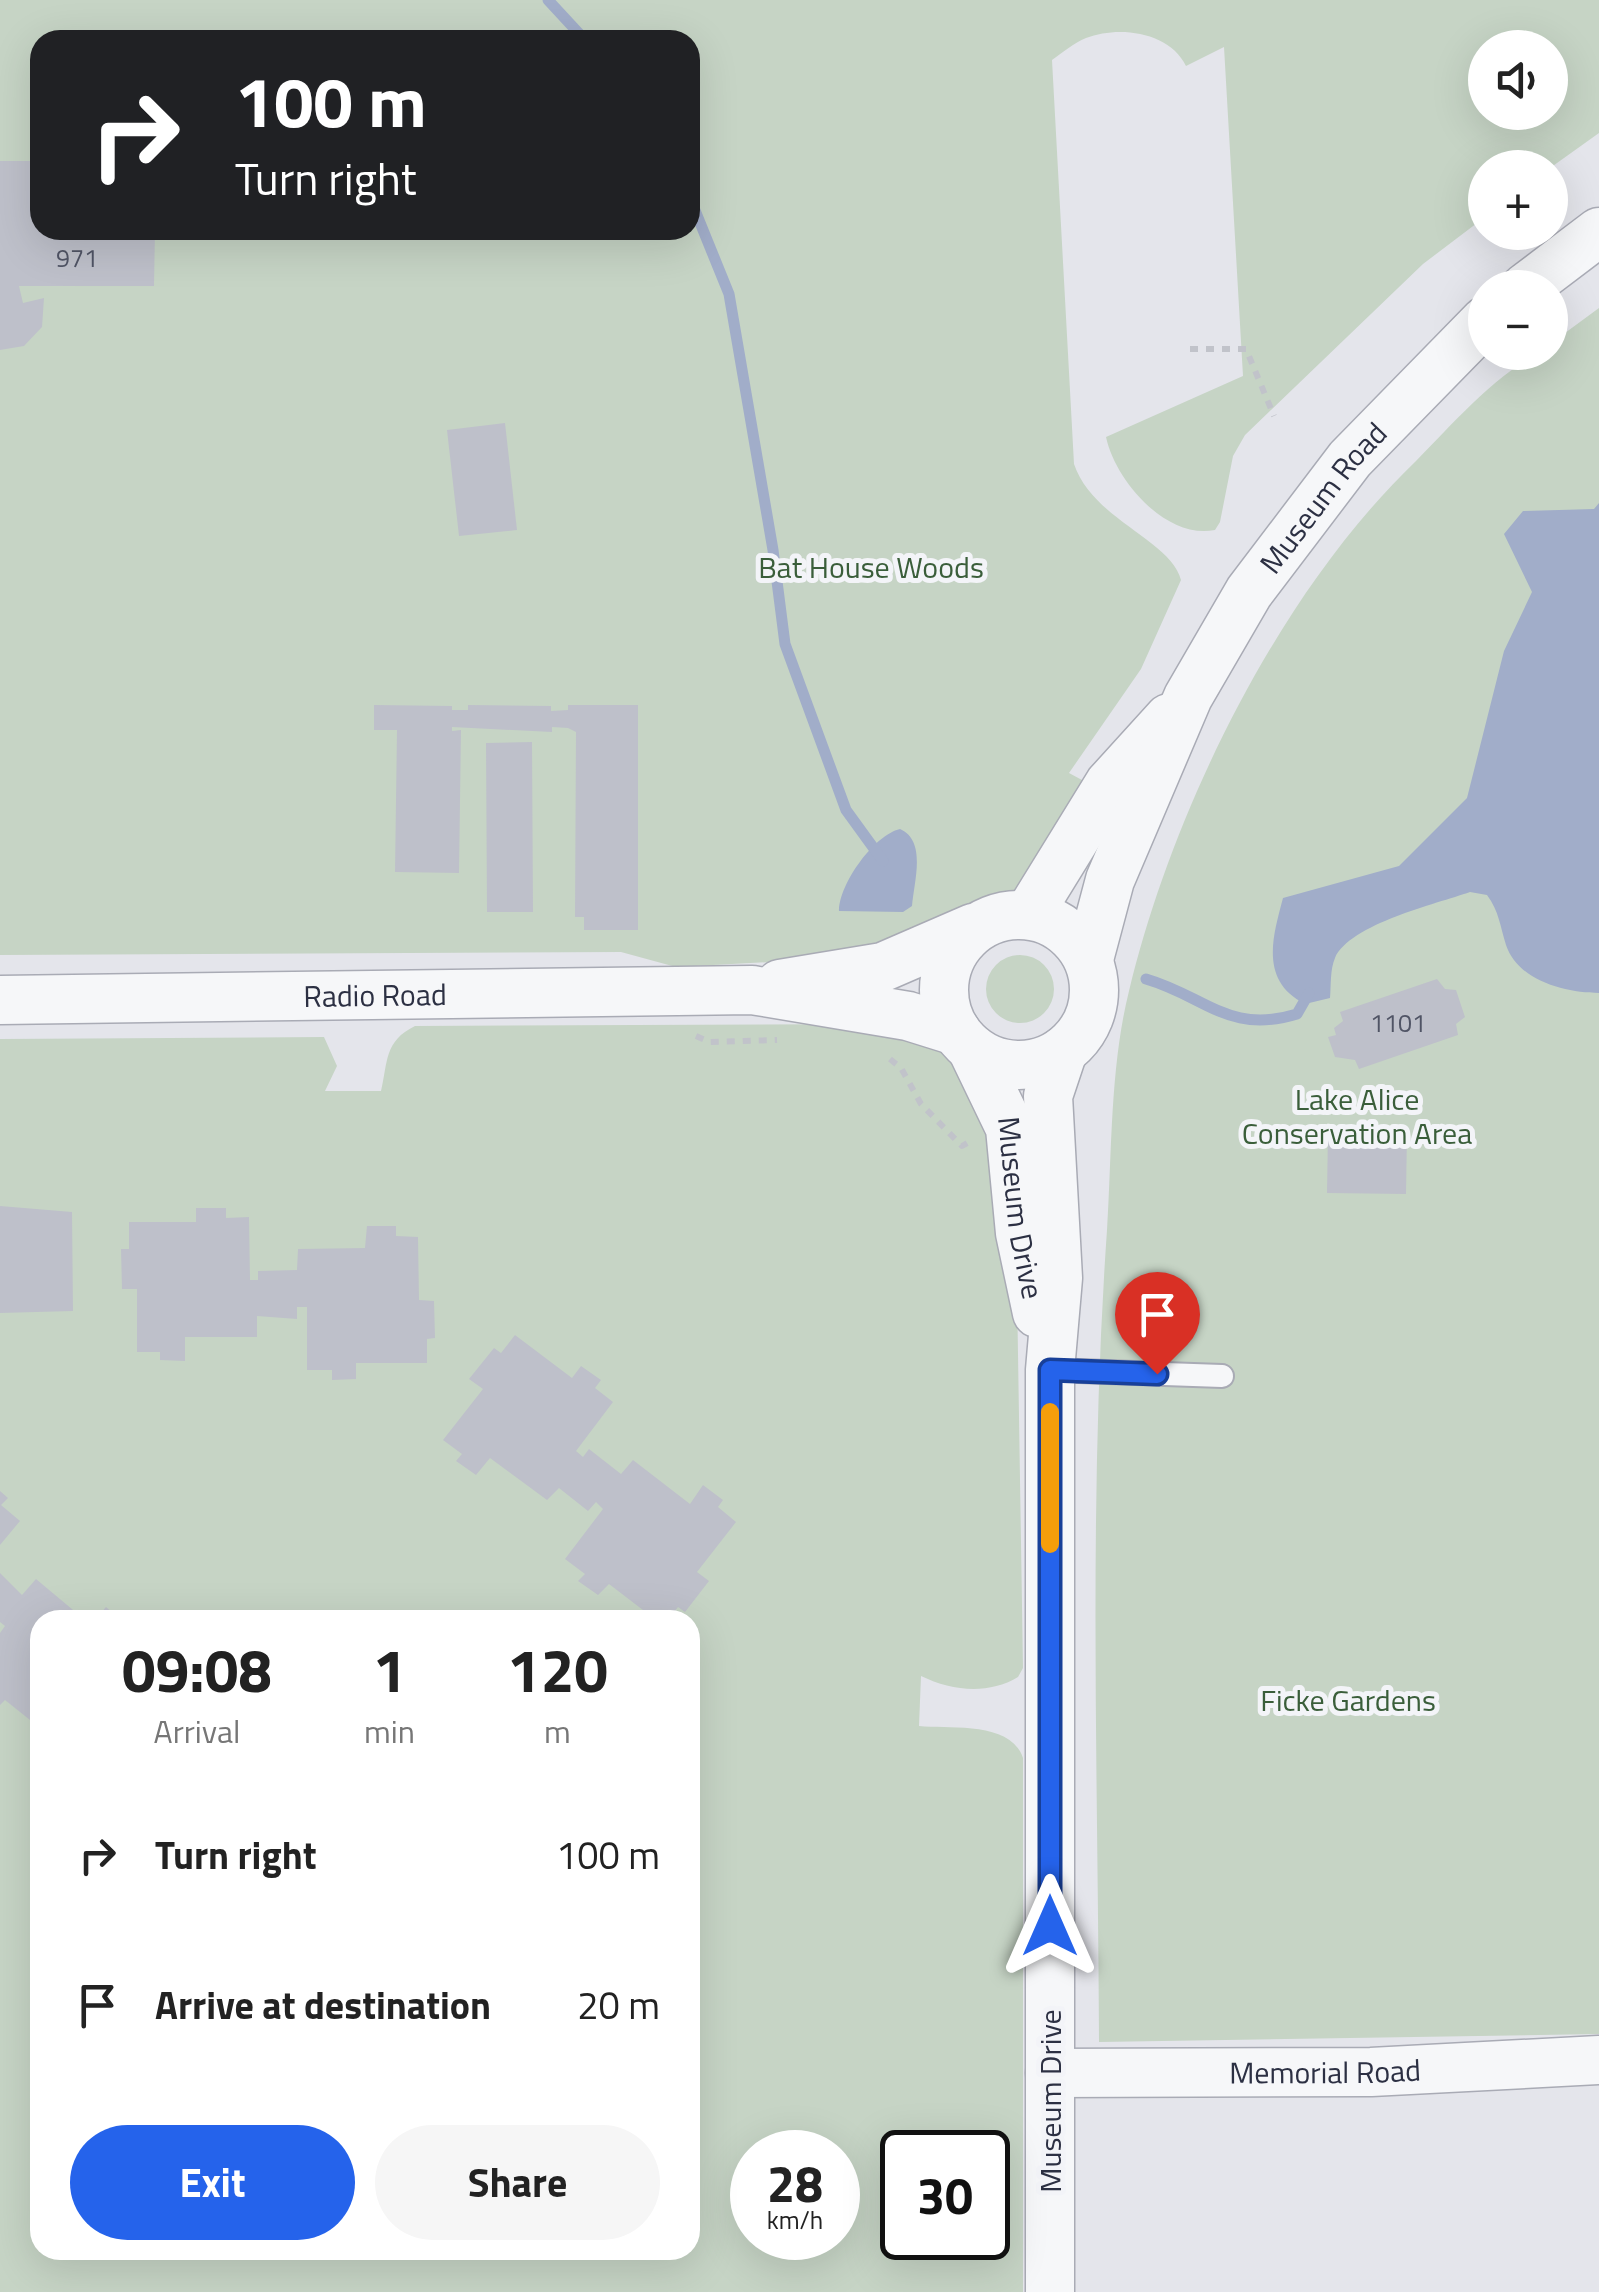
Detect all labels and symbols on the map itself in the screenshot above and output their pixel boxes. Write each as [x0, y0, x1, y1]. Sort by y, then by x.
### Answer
house number: 971 [56, 239, 98, 277]
street label: Museum Road [1248, 411, 1397, 583]
park label: Bat House Woods [758, 544, 984, 590]
street label: Radio Road [303, 971, 447, 1019]
house number: 1101 [1370, 1004, 1426, 1042]
park label: Lake Alice Conservation Area [1242, 1076, 1472, 1156]
street label: Museum Drive [986, 1114, 1056, 1303]
pin [1115, 1272, 1200, 1375]
park label: Ficke Gardens [1260, 1677, 1436, 1723]
position arrow [998, 1874, 1102, 1978]
street label: Museum Drive [1027, 2009, 1073, 2193]
street label: Memorial Road [1229, 2046, 1422, 2095]
speed limit sign: 30 [880, 2130, 1010, 2260]

